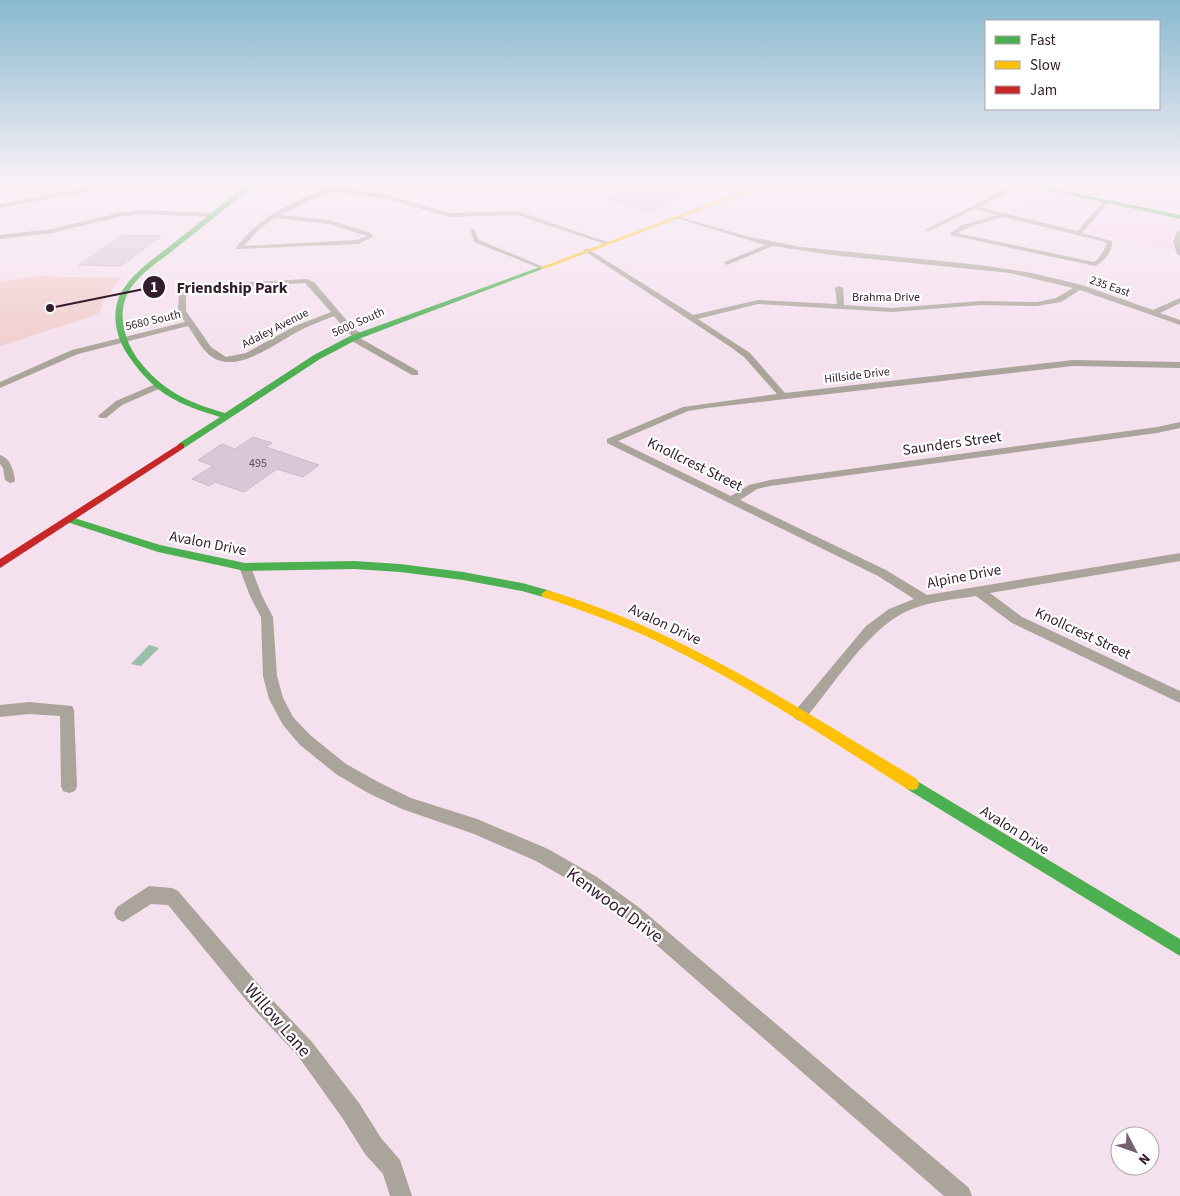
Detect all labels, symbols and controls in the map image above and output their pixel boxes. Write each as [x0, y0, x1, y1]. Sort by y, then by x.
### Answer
legend [985, 20, 1160, 110]
text: Fast [1030, 30, 1056, 51]
text: Slow [1030, 55, 1061, 76]
text: Jam [1030, 80, 1057, 101]
callout: Friendship Park [141, 272, 297, 303]
street label: 235 East [1087, 272, 1132, 301]
text: 1 [150, 277, 158, 298]
text: Friendship Park [176, 277, 288, 299]
street label: Brahma Drive [852, 289, 920, 306]
street label: 5600 South [329, 303, 387, 342]
street label: Adaley Avenue [239, 304, 312, 353]
street label: 5680 South [124, 306, 182, 335]
street label: Hillside Drive [823, 363, 891, 388]
street label: Saunders Street [901, 426, 1003, 461]
street label: Knollcrest Street [644, 432, 746, 497]
house number: 495 [249, 455, 267, 472]
street label: Avalon Drive [168, 526, 248, 561]
street label: Alpine Drive [925, 559, 1003, 594]
street label: Avalon Drive [625, 598, 705, 650]
street label: Knollcrest Street [1031, 602, 1134, 665]
street label: Avalon Drive [976, 801, 1053, 860]
street label: Kenwood Drive [561, 862, 668, 949]
street label: Willow Lane [238, 978, 317, 1063]
north arrow [1110, 1126, 1160, 1176]
text: N [1133, 1149, 1155, 1169]

